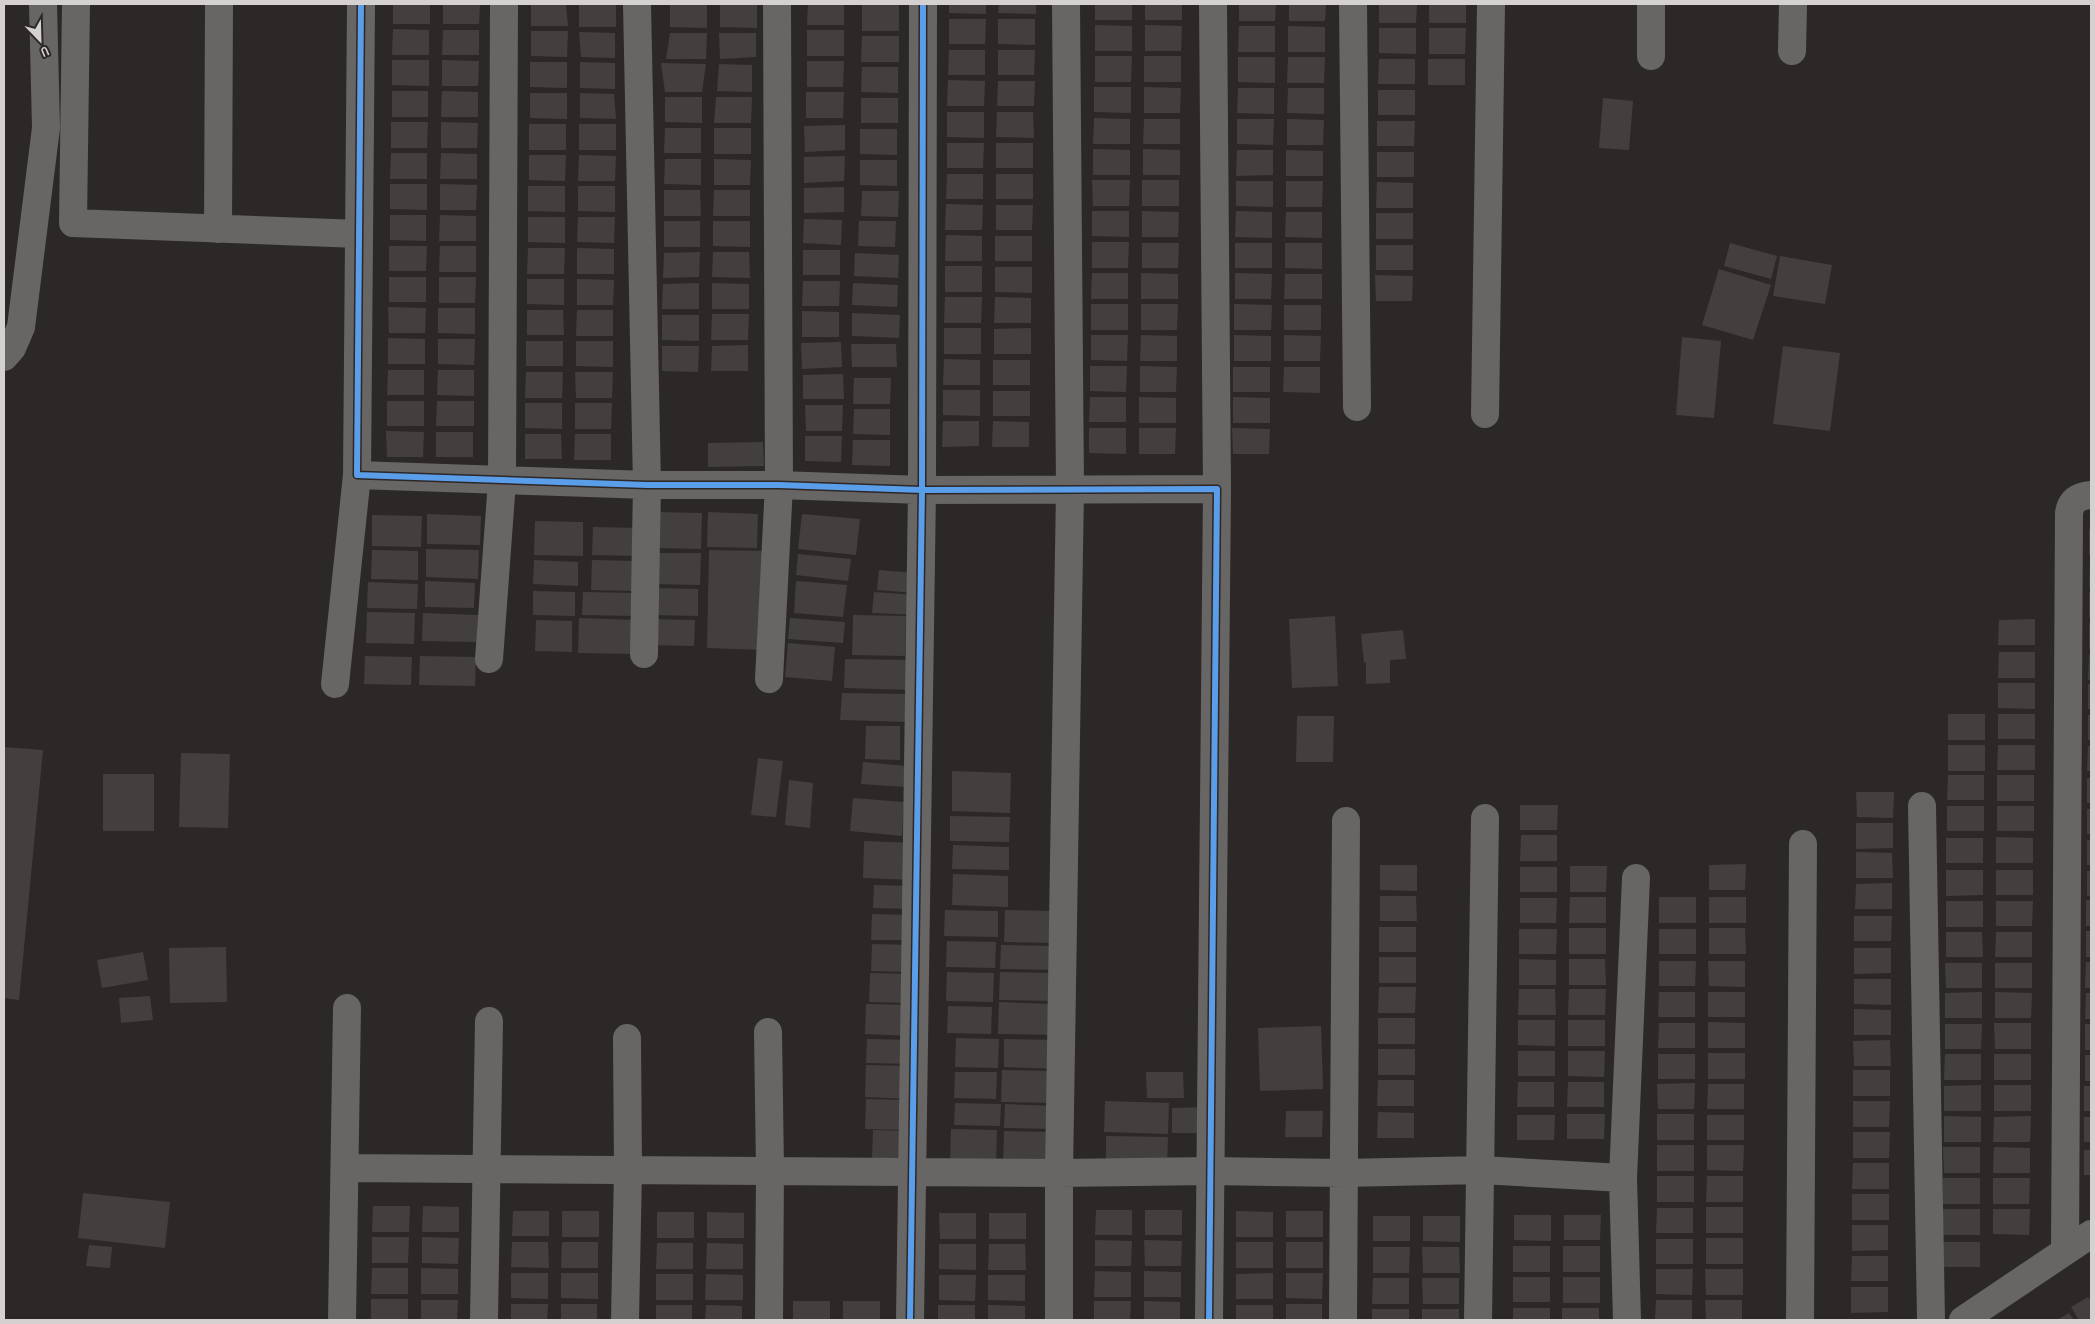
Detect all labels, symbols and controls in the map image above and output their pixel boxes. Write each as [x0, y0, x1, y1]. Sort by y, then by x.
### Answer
north arrow [15, 15, 65, 65]
text: U [38, 42, 52, 61]

